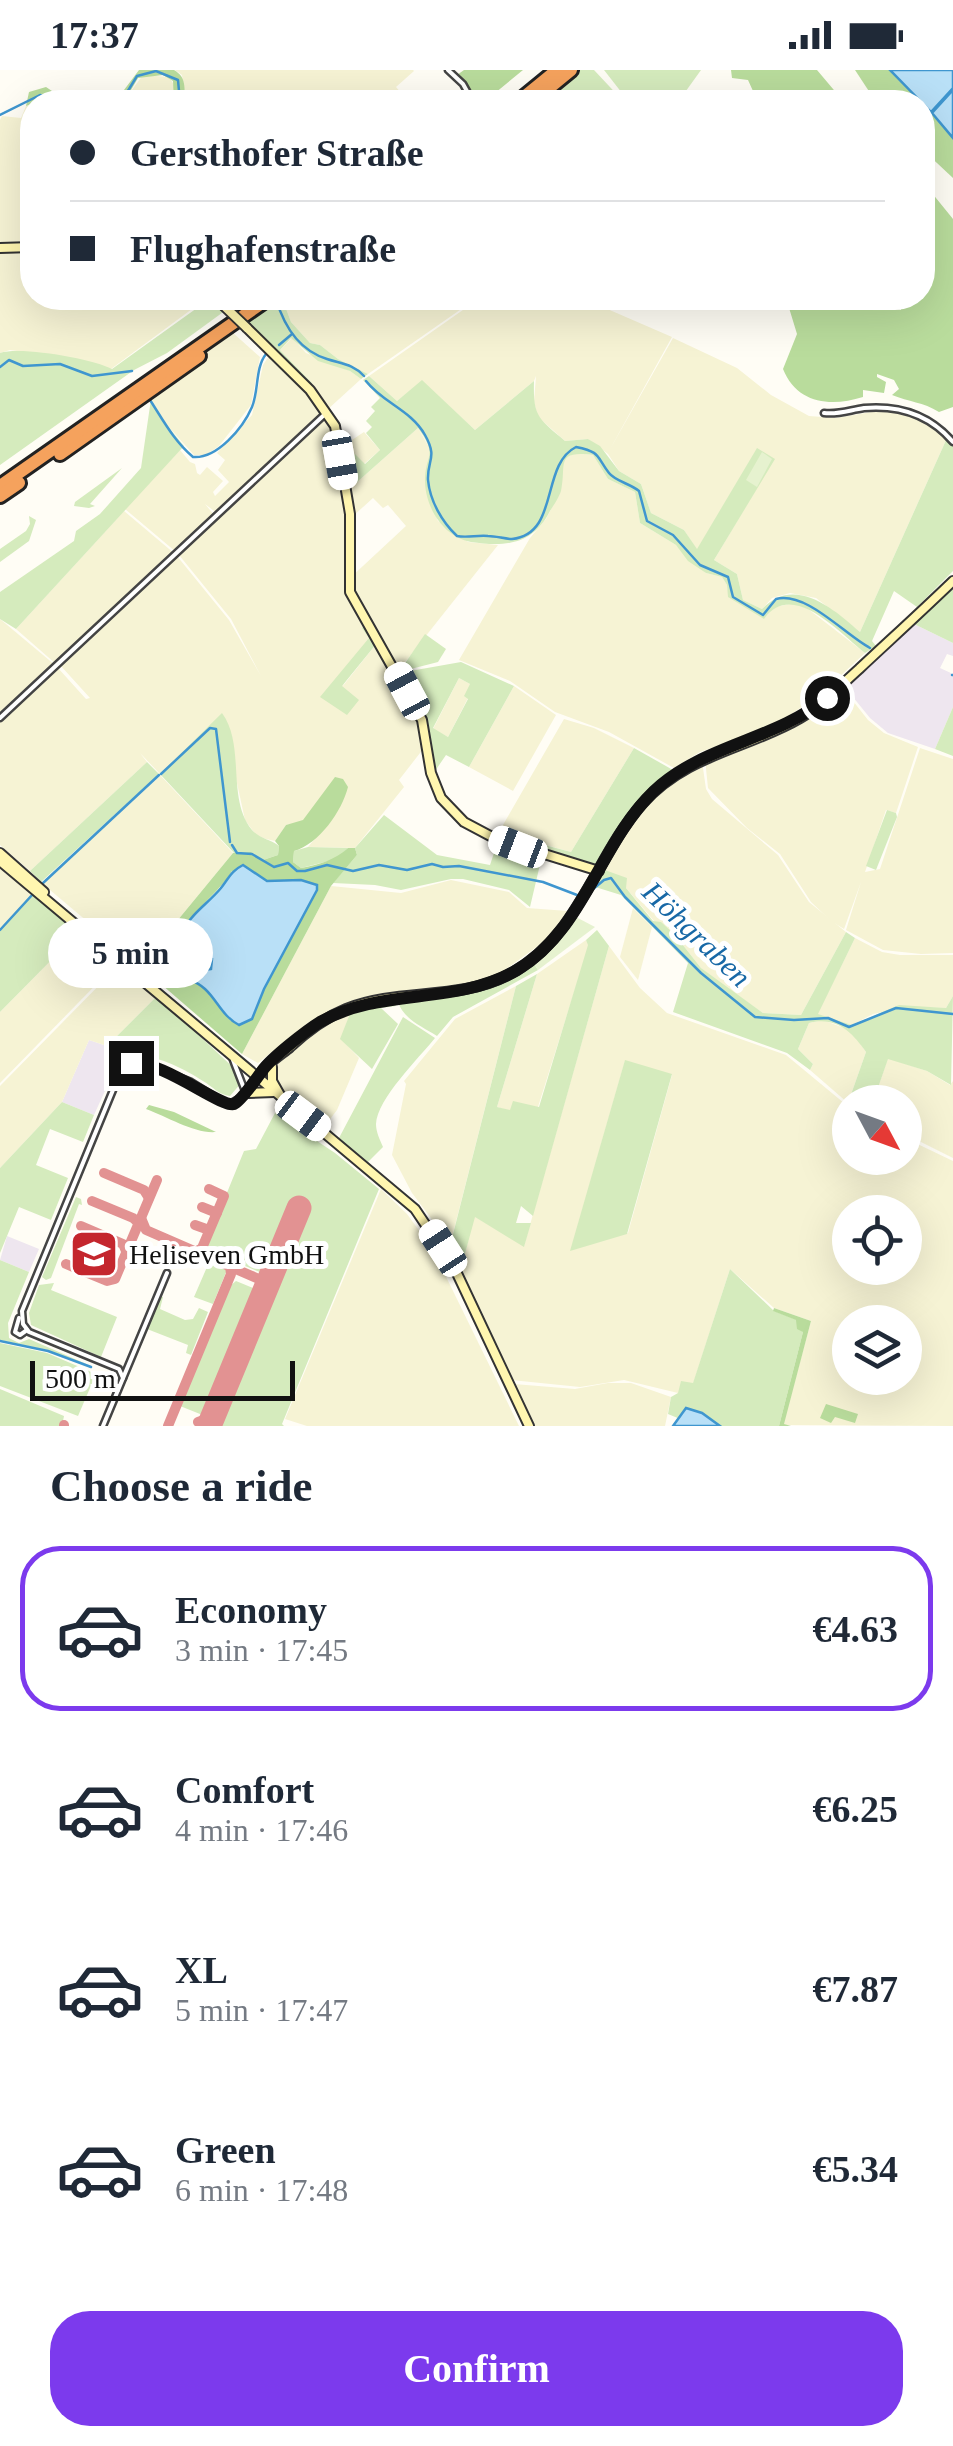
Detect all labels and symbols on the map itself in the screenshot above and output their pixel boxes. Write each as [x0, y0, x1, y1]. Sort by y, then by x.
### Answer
car [320, 428, 360, 492]
car [380, 657, 434, 725]
route start [805, 676, 850, 721]
car [485, 822, 551, 872]
water label: Höhgraben [636, 874, 758, 993]
callout: 5 min [48, 918, 214, 988]
route end [109, 1041, 154, 1086]
north arrow [832, 1085, 922, 1175]
car [270, 1086, 336, 1146]
car [414, 1215, 472, 1281]
school or university icon: Heliseven GmbH [68, 1228, 120, 1280]
place label: Heliseven GmbH [129, 1239, 324, 1270]
scale bar [30, 1356, 295, 1400]

